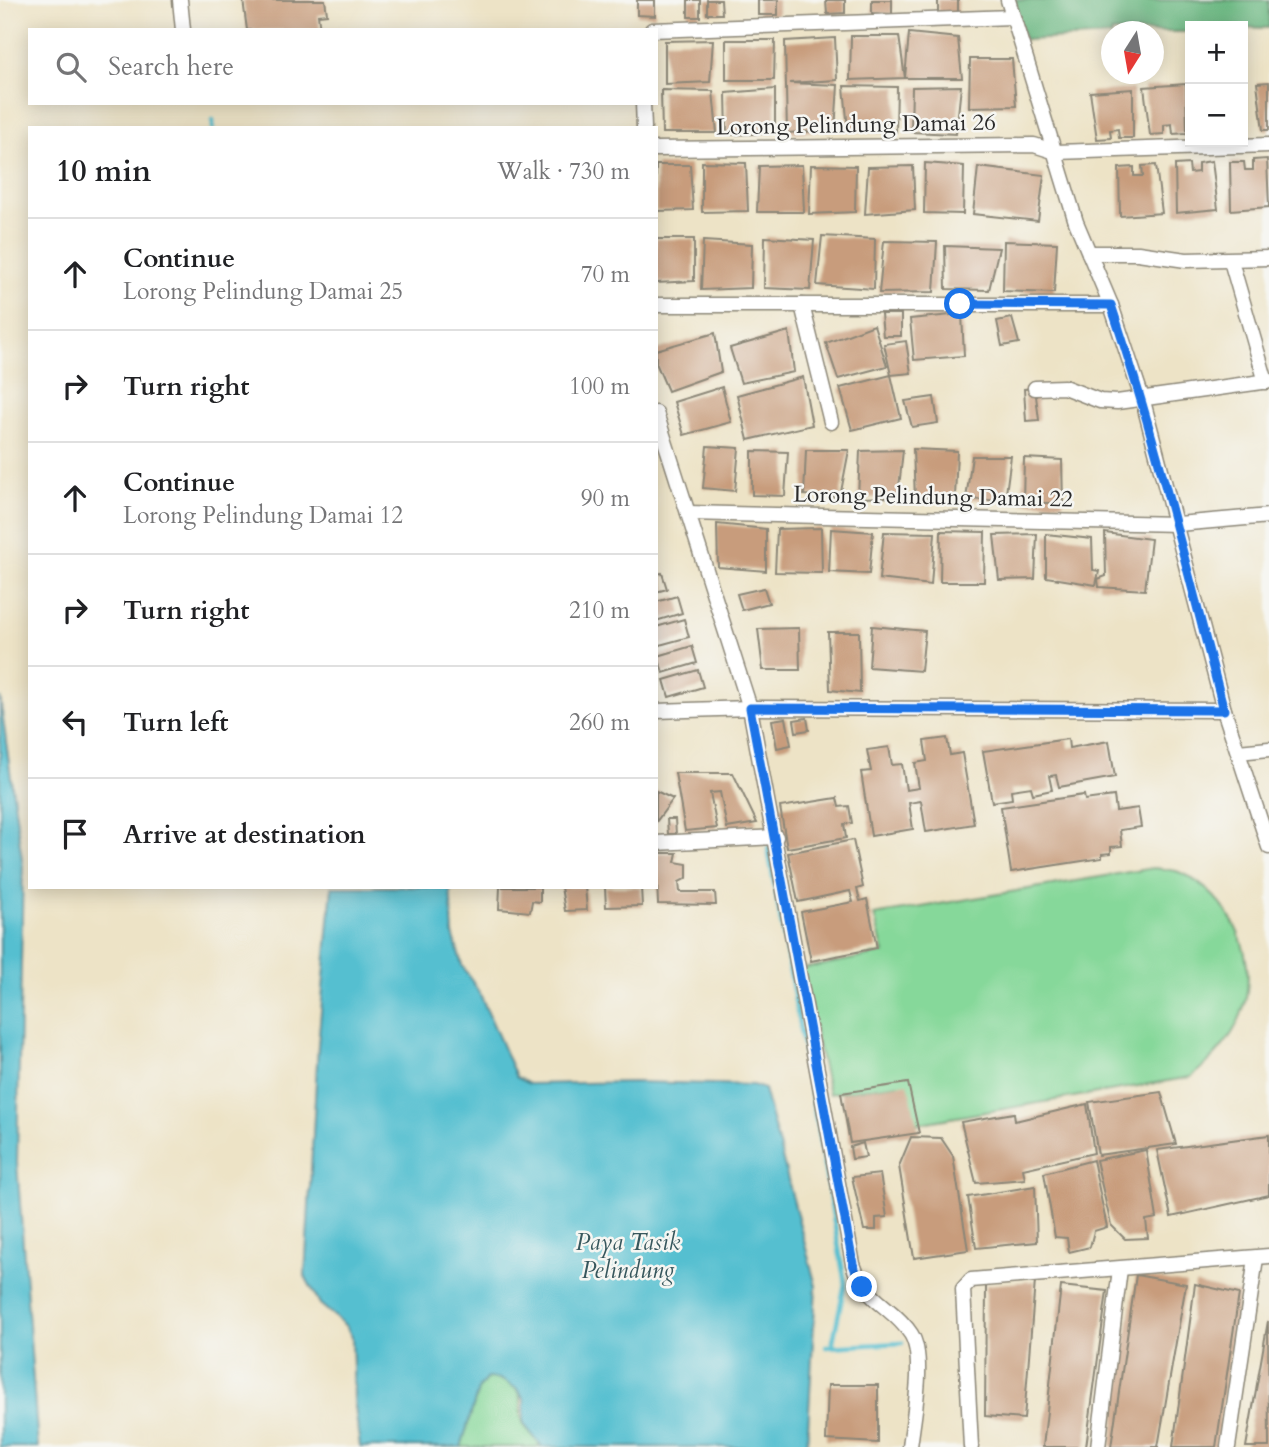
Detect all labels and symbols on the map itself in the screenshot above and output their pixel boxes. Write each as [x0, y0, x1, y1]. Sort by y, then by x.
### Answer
north arrow [1101, 21, 1164, 84]
street label: Lorong Pelindung Damai 26 [716, 107, 996, 142]
route start [944, 288, 975, 319]
street label: Lorong Pelindung Damai 22 [793, 479, 1073, 514]
water label: Paya Tasik Pelindung [576, 1226, 681, 1287]
route end [846, 1271, 877, 1302]

